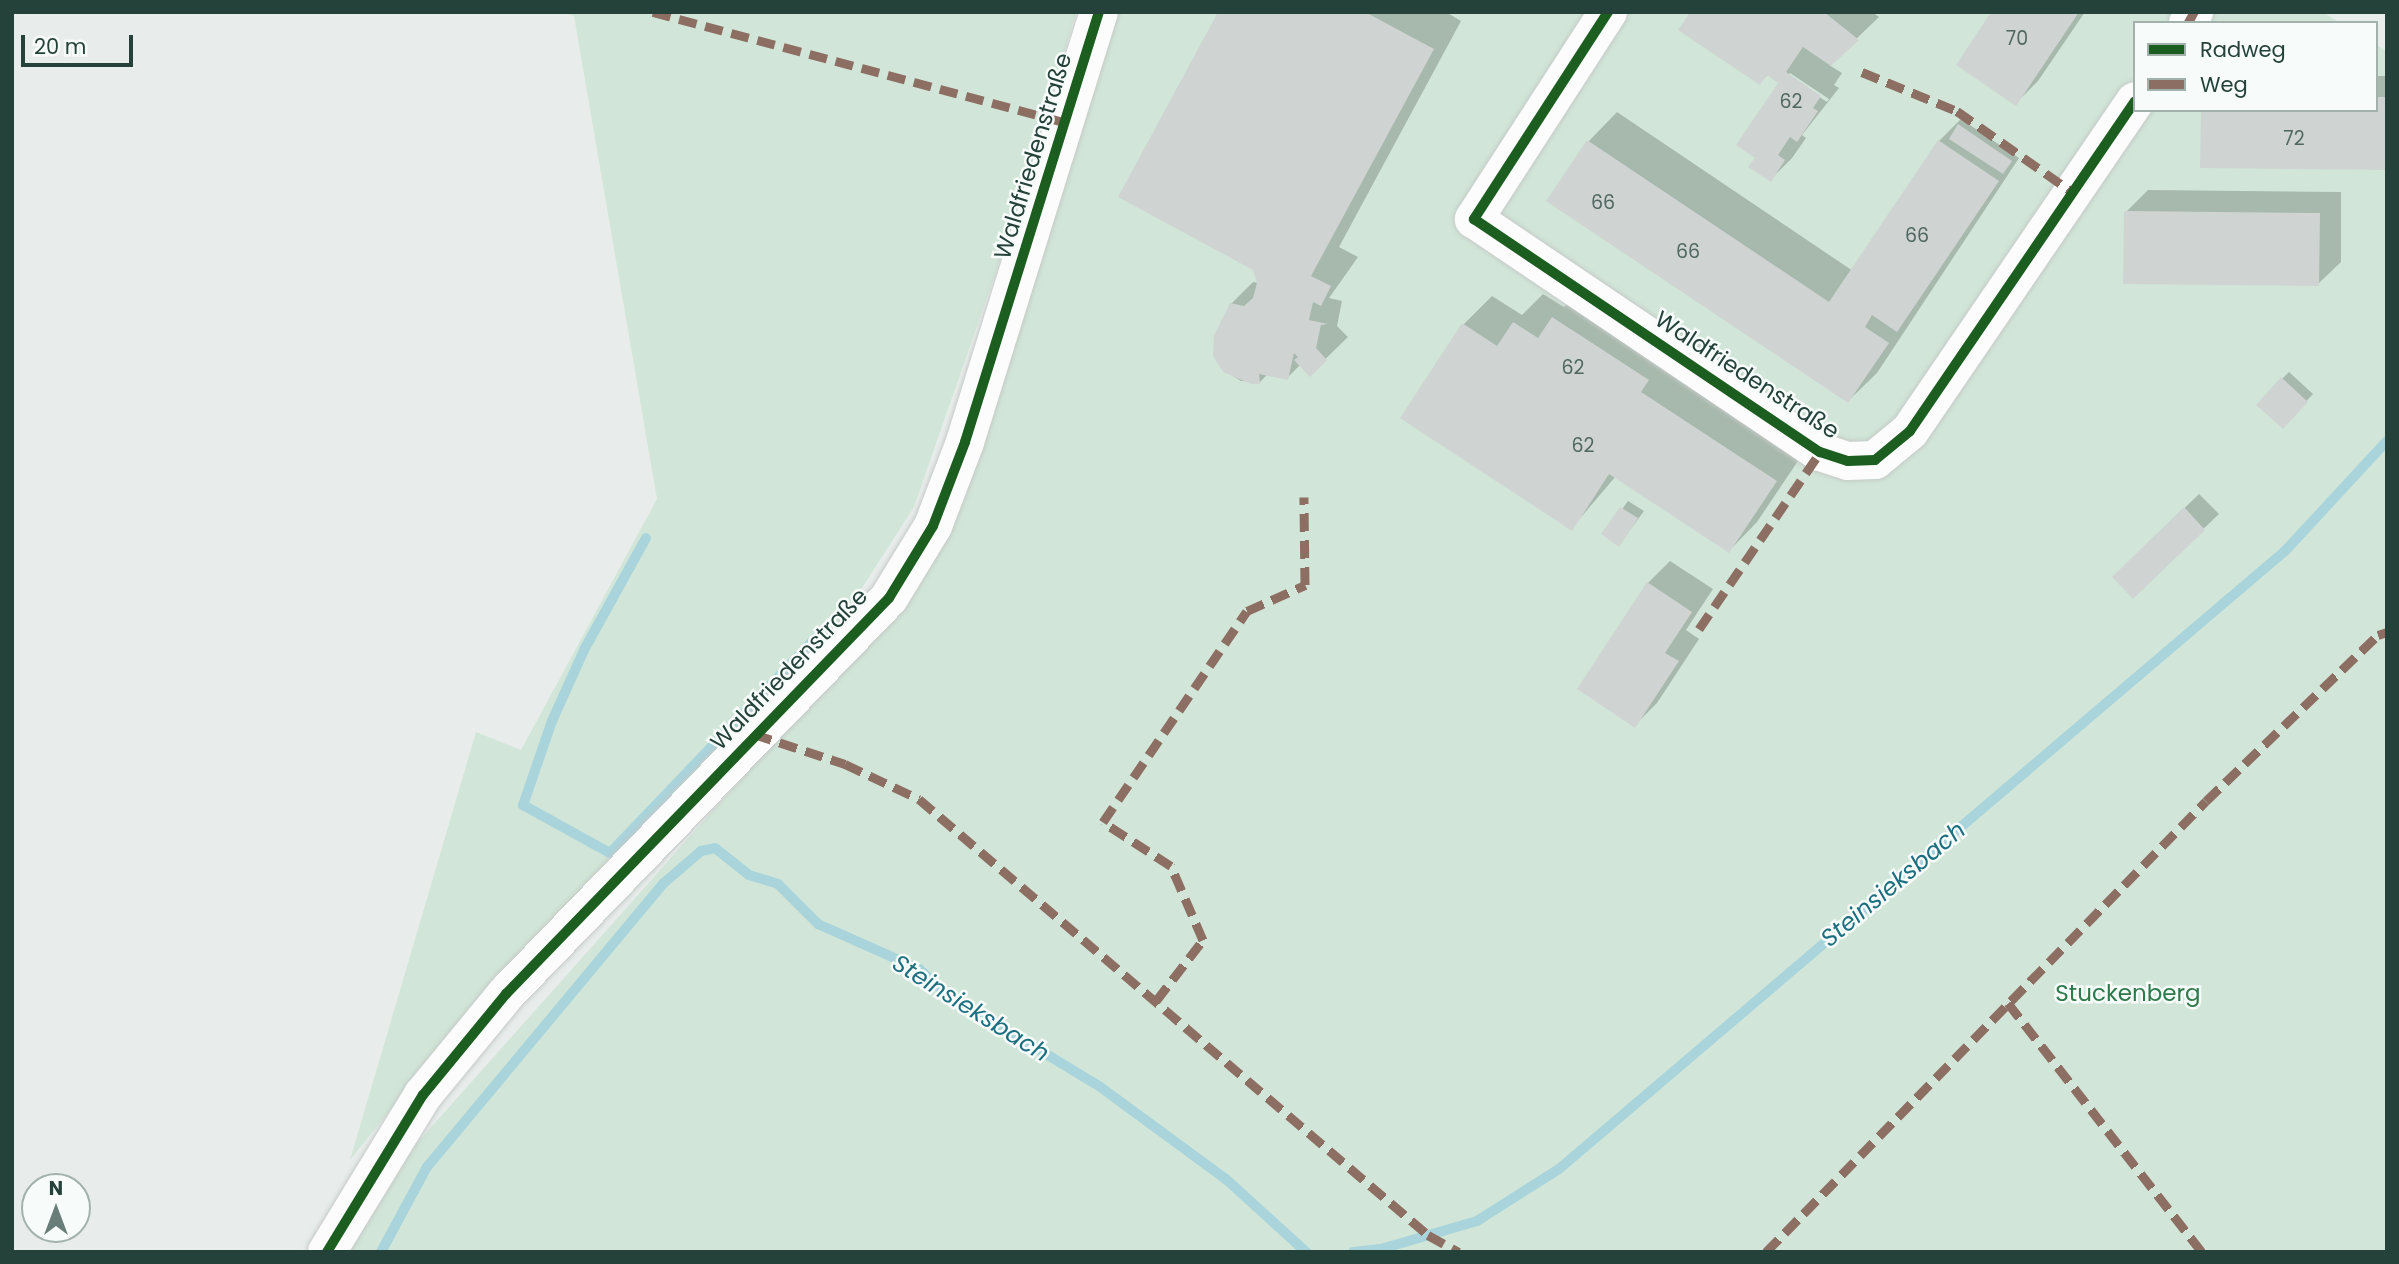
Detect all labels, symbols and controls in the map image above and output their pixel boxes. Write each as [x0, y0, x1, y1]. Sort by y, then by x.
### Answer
scale bar [24, 21, 136, 65]
legend [2133, 21, 2378, 112]
house number: 70 [2006, 28, 2028, 50]
text: 20 m [34, 32, 87, 61]
text: Radweg [2200, 35, 2286, 64]
street label: Waldfriedenstraße [988, 50, 1078, 262]
text: Weg [2200, 70, 2248, 99]
house number: 62 [1780, 91, 1802, 113]
house number: 72 [2283, 128, 2305, 150]
house number: 66 [1591, 192, 1615, 214]
house number: 66 [1905, 225, 1929, 247]
house number: 66 [1676, 241, 1700, 263]
street label: Waldfriedenstraße [1650, 305, 1844, 445]
house number: 62 [1562, 357, 1584, 379]
house number: 62 [1572, 435, 1594, 457]
street label: Waldfriedenstraße [705, 582, 873, 756]
water label: Steinsieksbach [1815, 815, 1971, 953]
water label: Steinsieksbach [887, 948, 1055, 1068]
park label: Stuckenberg [2055, 979, 2201, 1007]
north arrow [21, 1173, 91, 1243]
text: N [49, 1175, 63, 1202]

